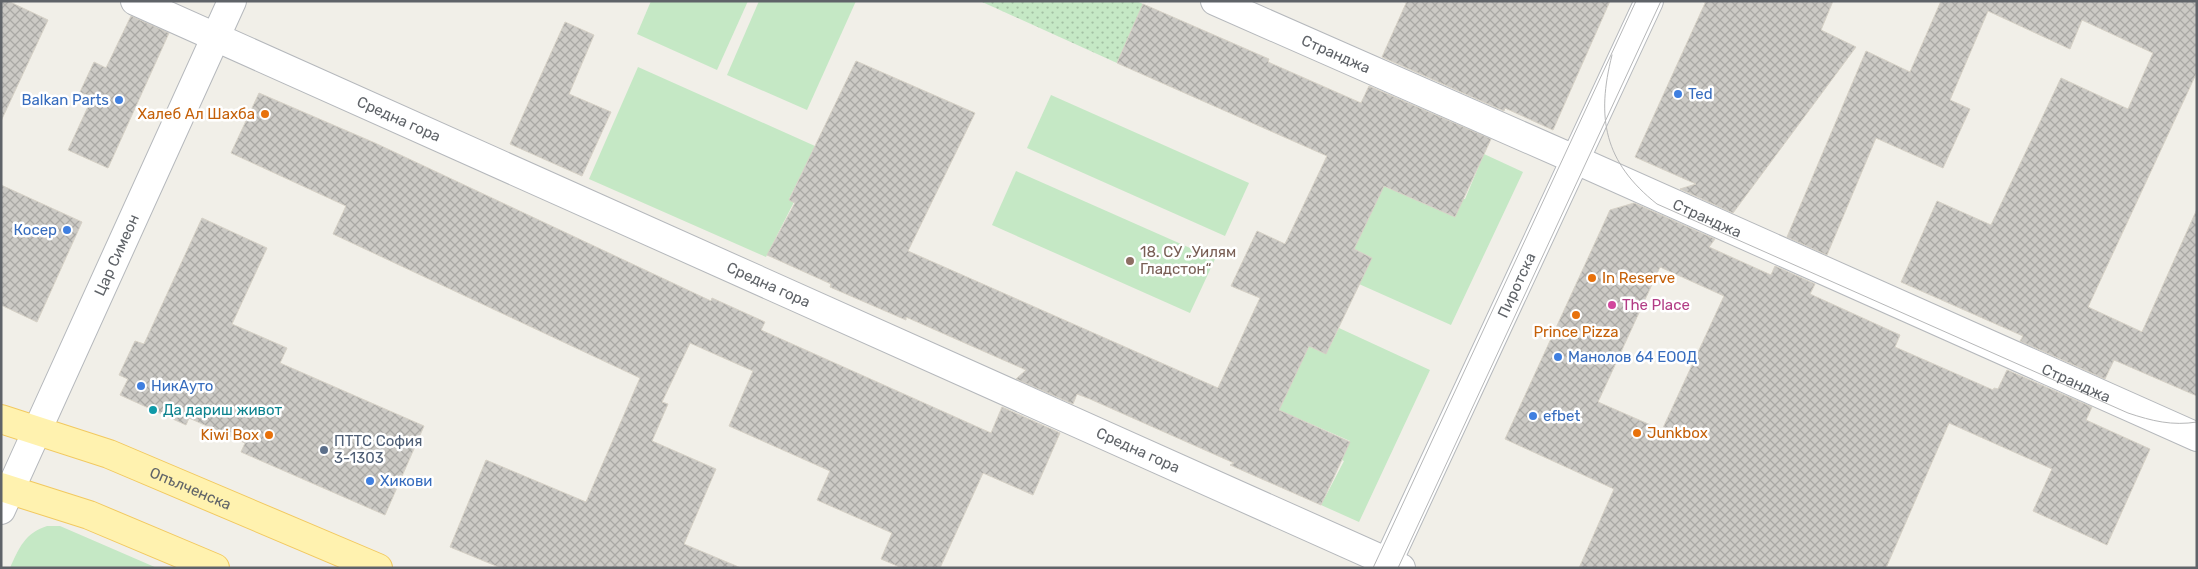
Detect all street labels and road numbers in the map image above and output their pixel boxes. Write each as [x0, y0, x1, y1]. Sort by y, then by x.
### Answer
street label: Странджа [1299, 31, 1373, 77]
street label: Средна гора [354, 93, 443, 146]
street label: Странджа [1670, 195, 1744, 242]
street label: Цар Симеон [90, 211, 143, 299]
street label: Пиротска [1494, 250, 1540, 321]
street label: Средна гора [724, 258, 813, 311]
street label: Странджа [2039, 360, 2113, 406]
street label: Средна гора [1093, 424, 1183, 477]
street label: Опълченска [147, 463, 234, 514]

